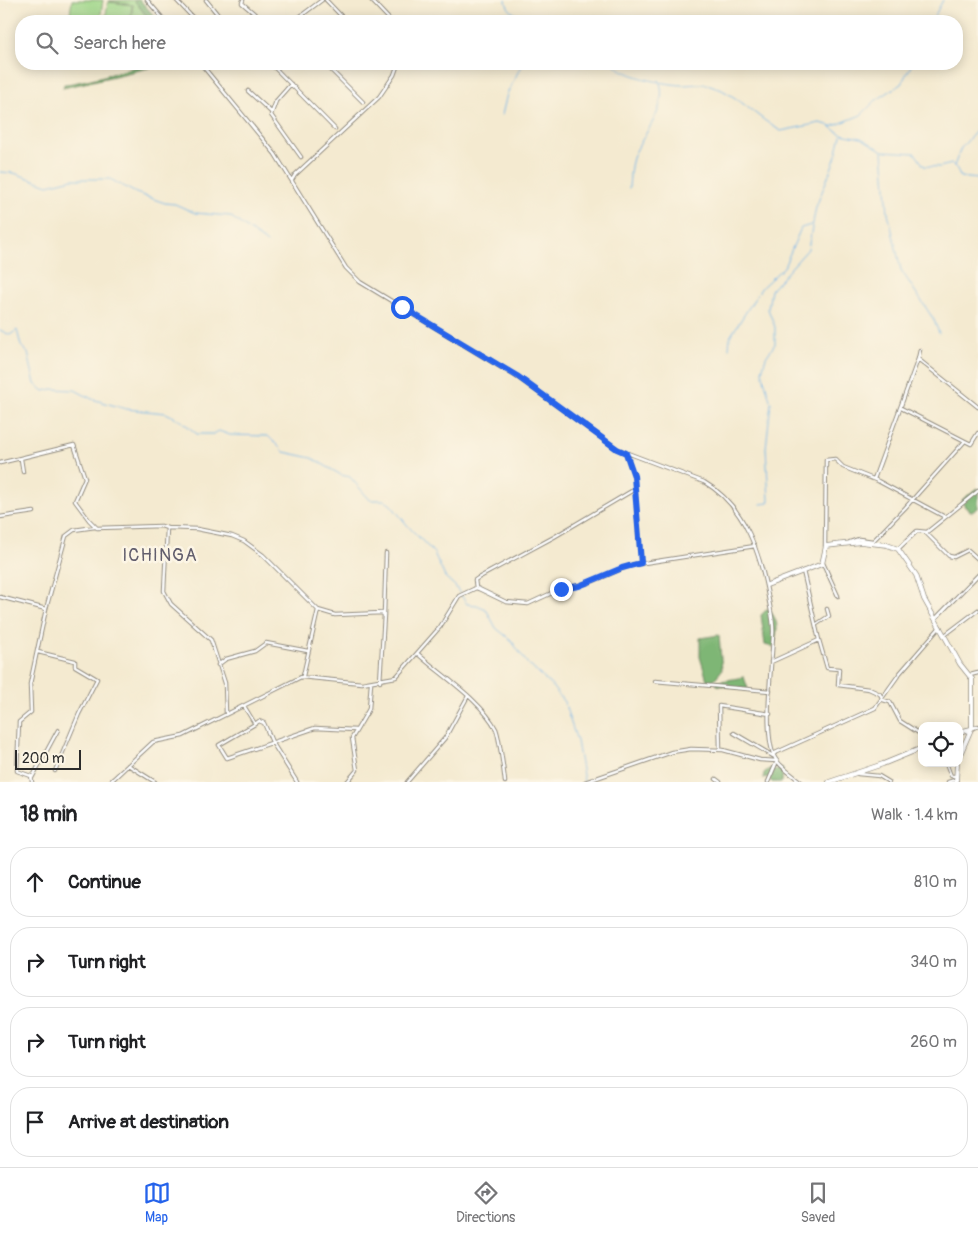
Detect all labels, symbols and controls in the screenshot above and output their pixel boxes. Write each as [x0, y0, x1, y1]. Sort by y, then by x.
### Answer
search box [15, 15, 963, 70]
icon: search [33, 29, 61, 57]
text: Search here [73, 31, 166, 55]
route start [391, 296, 414, 319]
district label: ICHINGA [122, 544, 198, 567]
route end [550, 578, 573, 601]
map controls [918, 722, 963, 767]
button: locate [918, 722, 963, 767]
scale bar [15, 747, 81, 770]
text: 200 m [22, 750, 64, 767]
text: 18 min [20, 801, 77, 828]
text: Walk · 1.4 km [871, 805, 958, 825]
icon: ahead [21, 868, 49, 896]
text: Continue [68, 870, 141, 894]
text: 810 m [914, 872, 957, 892]
icon: right [21, 948, 49, 976]
text: Turn right [68, 950, 146, 974]
text: 340 m [910, 952, 957, 972]
icon: right [21, 1028, 49, 1056]
text: Turn right [68, 1030, 146, 1054]
text: 260 m [910, 1032, 957, 1052]
icon: arrive [21, 1108, 49, 1136]
text: Arrive at destination [68, 1110, 229, 1134]
tab: Map [143, 1179, 171, 1226]
tab: Directions [456, 1179, 515, 1226]
tab: Saved [801, 1179, 835, 1226]

